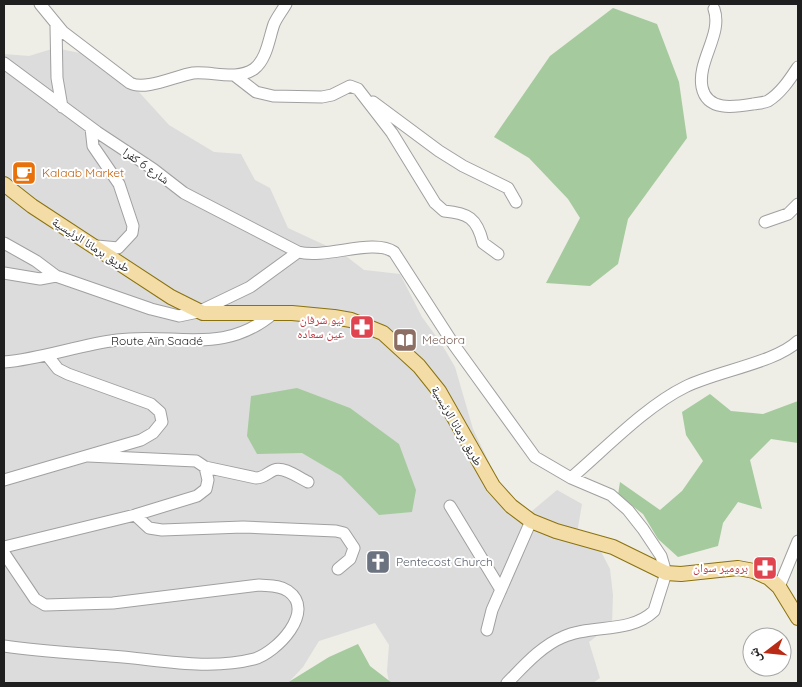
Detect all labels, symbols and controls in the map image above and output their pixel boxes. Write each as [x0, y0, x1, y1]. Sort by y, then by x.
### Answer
street label: شارع 6 كفرا [120, 144, 172, 188]
cafe icon: Kalaab Market [11, 160, 37, 186]
place label: Kalaab Market [42, 165, 124, 180]
street label: طريق برمانا الرئيسية [49, 214, 133, 276]
place label: نيو شرفان عين سعاده [298, 312, 344, 341]
pharmacy icon: نيو شرفان عين سعاده [349, 314, 375, 340]
library icon: Medora [392, 327, 418, 353]
place label: Medora [422, 332, 465, 347]
street label: Route Aïn Saadé [111, 333, 203, 348]
street label: طريق برمانا الرئيسية [428, 383, 486, 469]
church icon: Pentecost Church [365, 549, 391, 575]
place label: Pentecost Church [396, 554, 493, 569]
pharmacy icon: برومير سوان [752, 555, 778, 581]
place label: برومير سوان [693, 560, 748, 575]
north arrow [742, 627, 792, 677]
text: ش [744, 646, 765, 665]

